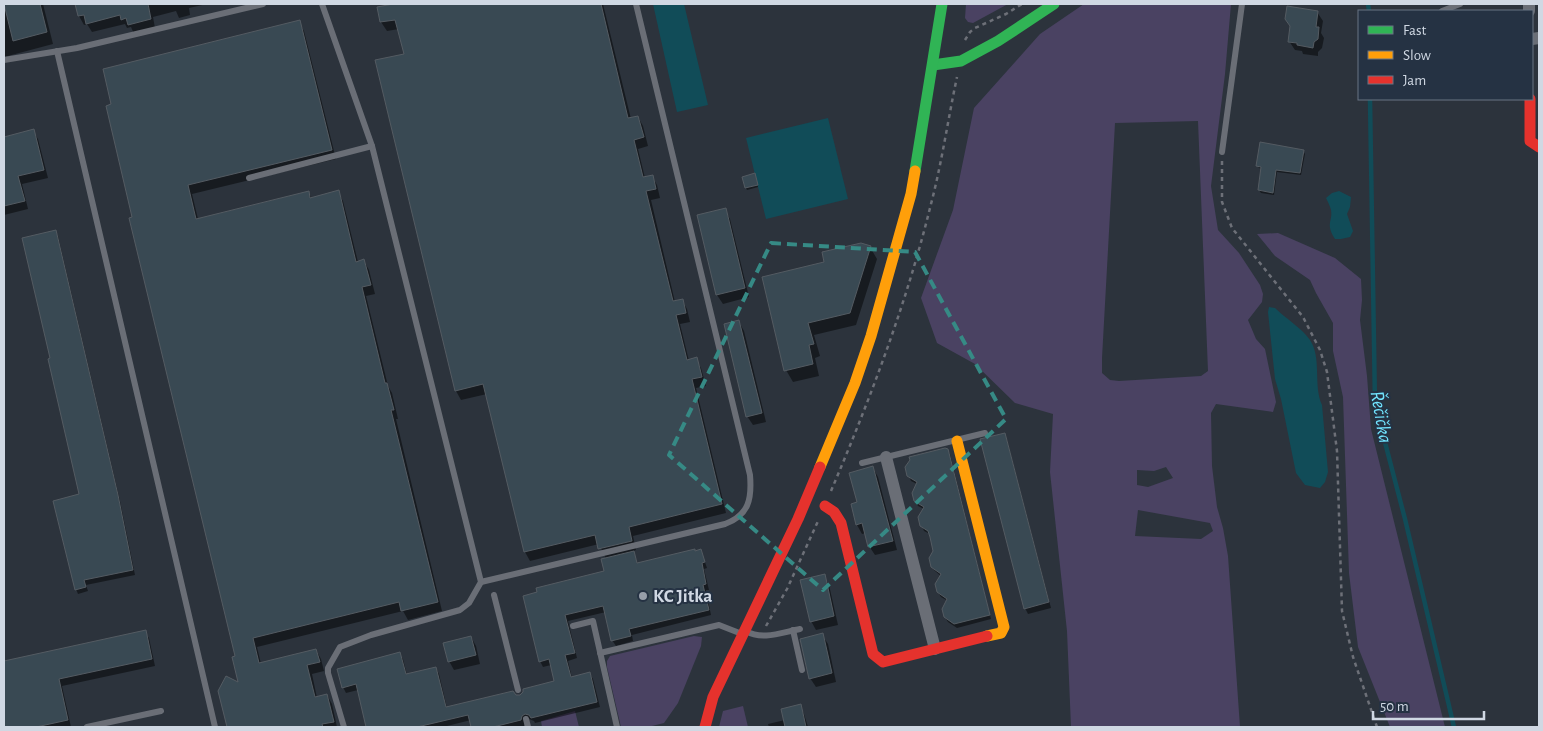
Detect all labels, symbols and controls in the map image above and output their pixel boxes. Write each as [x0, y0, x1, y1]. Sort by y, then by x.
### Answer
legend [1358, 10, 1533, 100]
text: Fast [1403, 23, 1427, 38]
text: Slow [1403, 48, 1431, 63]
text: Jam [1403, 73, 1426, 88]
water label: Řečička [1367, 389, 1396, 445]
place label: KC Jitka [653, 587, 712, 606]
marker: KC Jitka [637, 590, 649, 602]
scale bar [1373, 688, 1484, 720]
text: 50 m [1380, 699, 1409, 714]

